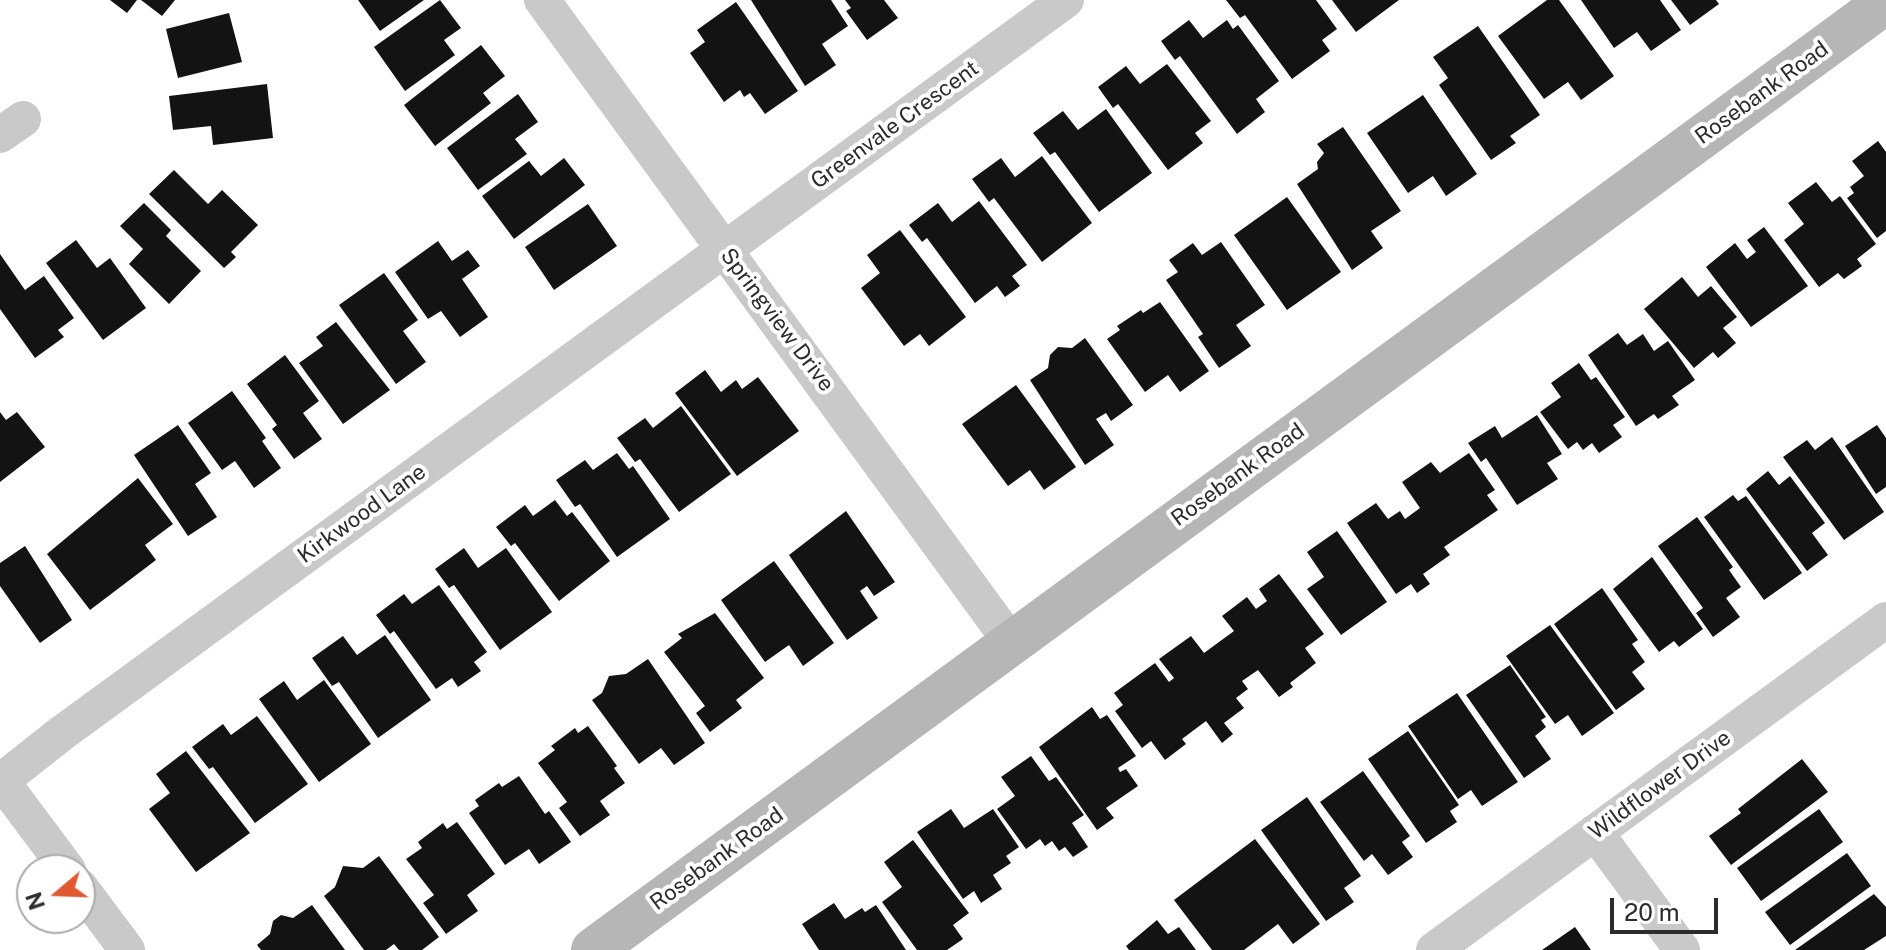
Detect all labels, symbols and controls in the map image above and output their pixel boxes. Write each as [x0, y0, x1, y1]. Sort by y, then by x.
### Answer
street label: Rosebank Road [1690, 36, 1834, 150]
street label: Greenvale Crescent [806, 55, 984, 195]
street label: Springview Drive [715, 243, 839, 397]
street label: Rosebank Road [1166, 418, 1310, 532]
street label: Kirkwood Lane [293, 459, 431, 569]
street label: Wildflower Drive [1584, 725, 1736, 845]
street label: Rosebank Road [645, 802, 789, 916]
north arrow [16, 854, 96, 934]
scale bar [1614, 882, 1722, 932]
text: N [20, 889, 50, 914]
text: 20 m [1624, 898, 1680, 926]

